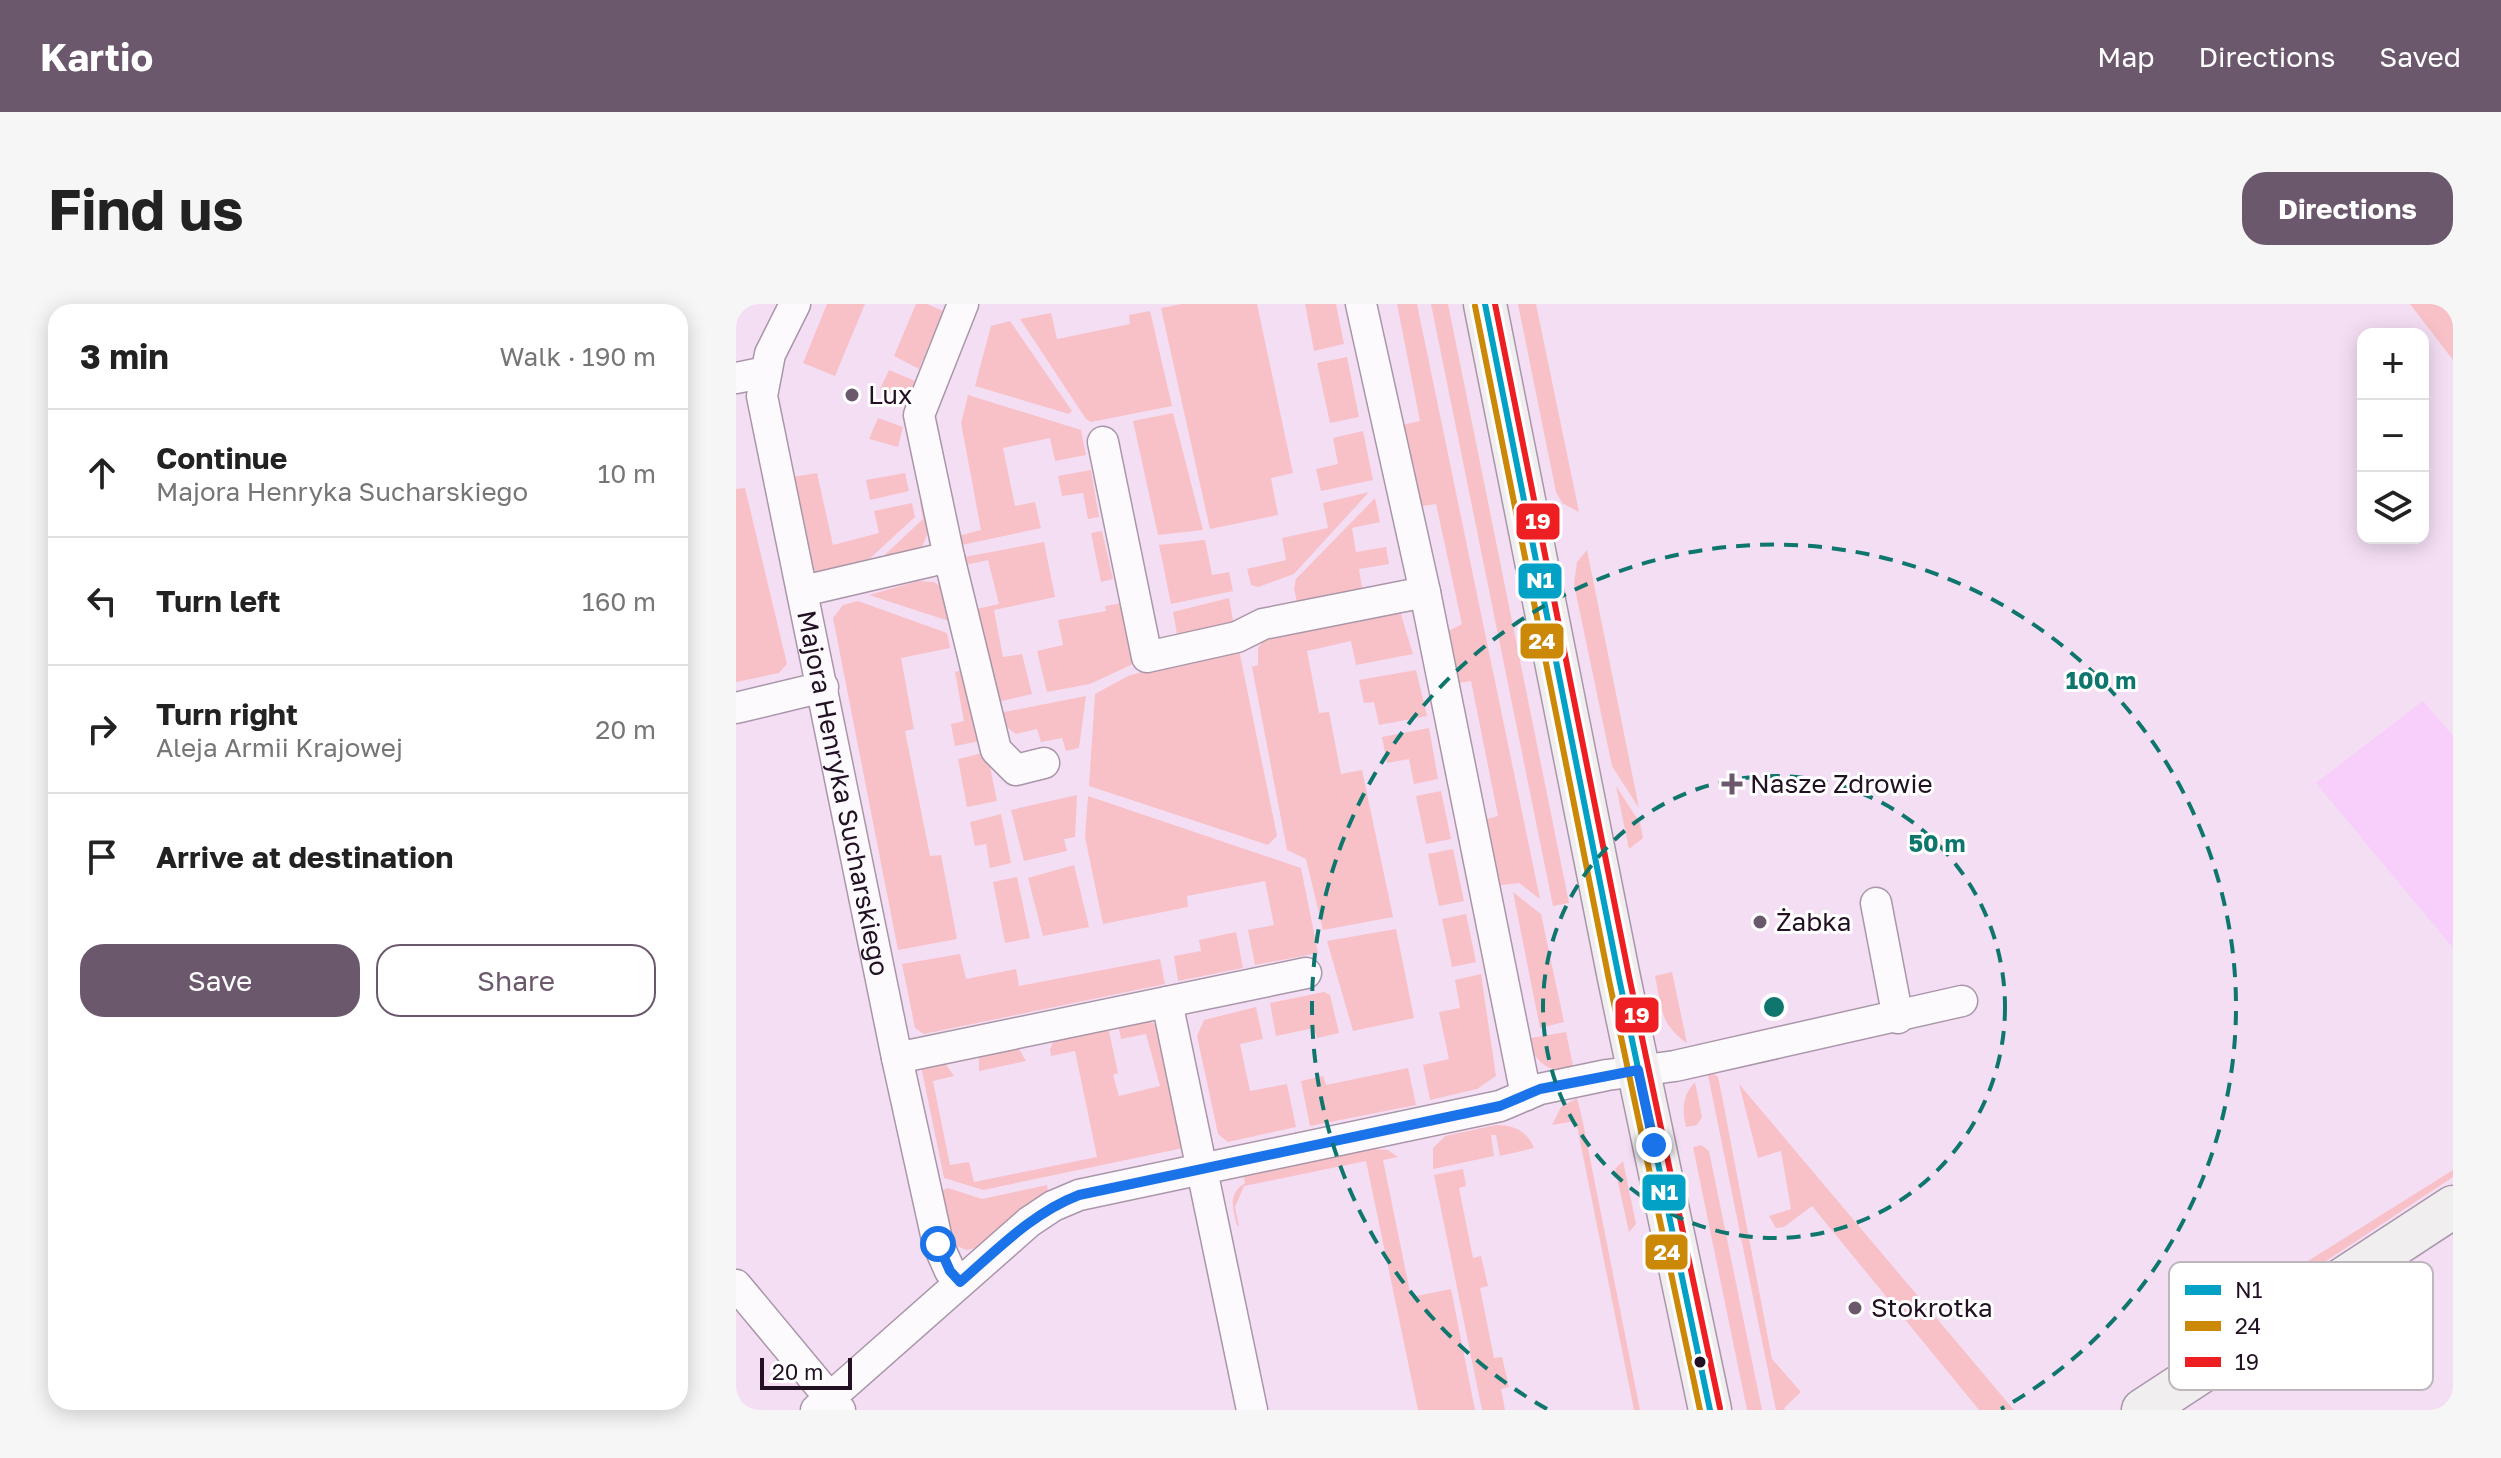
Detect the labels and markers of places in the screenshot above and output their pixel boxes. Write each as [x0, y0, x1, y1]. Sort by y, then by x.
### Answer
place label: Lux [868, 379, 912, 410]
marker: Lux [843, 386, 861, 404]
place label: Nasze Zdrowie [1750, 768, 1932, 799]
marker: Nasze Zdrowie [1721, 773, 1743, 795]
place label: Żabka [1776, 906, 1851, 937]
marker: Żabka [1751, 913, 1769, 931]
centre of rings [1760, 993, 1788, 1021]
place label: Stokrotka [1871, 1292, 1993, 1323]
marker: Stokrotka [1846, 1299, 1864, 1317]
unlabelled marker [1692, 1354, 1708, 1370]

